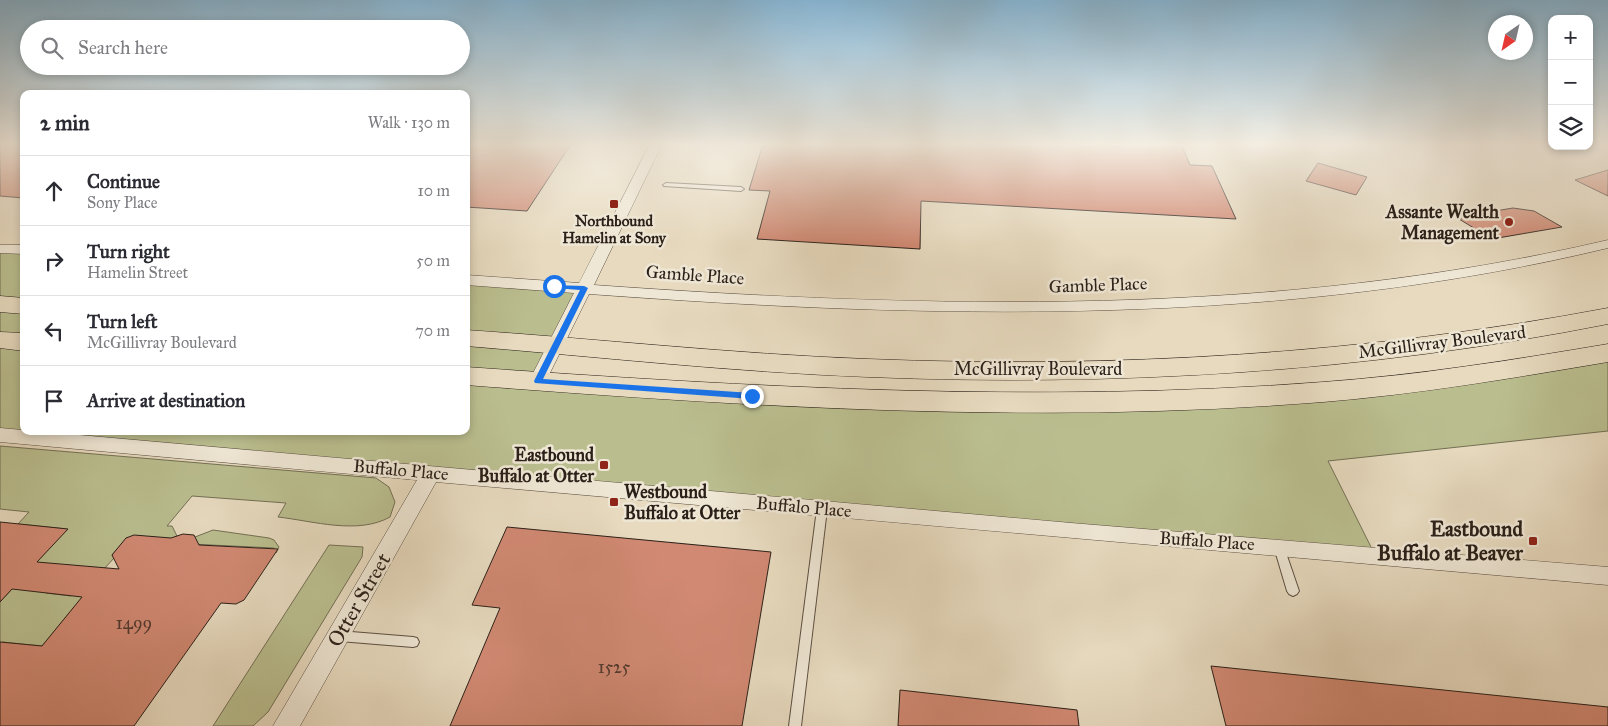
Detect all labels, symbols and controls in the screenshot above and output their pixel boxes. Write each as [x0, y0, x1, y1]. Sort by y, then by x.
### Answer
north arrow [1488, 15, 1533, 60]
map controls [1548, 15, 1593, 150]
button: + [1548, 15, 1593, 60]
search box [20, 20, 470, 75]
icon: search [38, 34, 66, 62]
text: Search here [78, 36, 168, 59]
button: − [1548, 60, 1593, 105]
button: layers [1548, 105, 1593, 150]
text: 2 min [40, 110, 90, 136]
text: Walk · 130 m [368, 113, 450, 132]
text: Continue [87, 170, 160, 193]
icon: ahead [40, 177, 68, 205]
text: 10 m [418, 181, 450, 200]
text: Sony Place [87, 193, 157, 212]
marker: Northbound Hamelin at Sony [608, 198, 620, 210]
place label: Assante Wealth Management [1385, 201, 1500, 245]
place label: Northbound Hamelin at Sony [562, 212, 667, 248]
marker: Assante Wealth Management [1503, 216, 1515, 228]
text: Turn right [87, 240, 170, 263]
icon: right [40, 247, 68, 275]
text: 50 m [416, 251, 450, 270]
street label: Gamble Place [645, 261, 745, 289]
text: Hamelin Street [87, 263, 188, 282]
street label: Gamble Place [1048, 272, 1148, 298]
route start [543, 275, 566, 298]
text: Turn left [87, 310, 157, 333]
icon: left [40, 317, 68, 345]
text: 70 m [415, 321, 450, 340]
street label: McGillivray Boulevard [1357, 321, 1527, 363]
text: McGillivray Boulevard [87, 333, 237, 352]
street label: McGillivray Boulevard [954, 358, 1122, 380]
route end [741, 385, 764, 408]
icon: arrive [40, 387, 68, 415]
text: Arrive at destination [87, 389, 245, 412]
place label: Eastbound Buffalo at Otter [478, 444, 595, 487]
street label: Buffalo Place [352, 455, 450, 485]
marker: Eastbound Buffalo at Otter [598, 459, 610, 471]
place label: Westbound Buffalo at Otter [624, 481, 742, 524]
street label: Buffalo Place [755, 492, 853, 522]
marker: Westbound Buffalo at Otter [608, 496, 620, 508]
place label: Eastbound Buffalo at Beaver [1377, 516, 1524, 566]
street label: Buffalo Place [1159, 527, 1255, 555]
marker: Eastbound Buffalo at Beaver [1527, 535, 1539, 547]
street label: Otter Street [322, 548, 397, 652]
house number: 1499 [116, 612, 152, 634]
house number: 1525 [598, 656, 631, 678]

